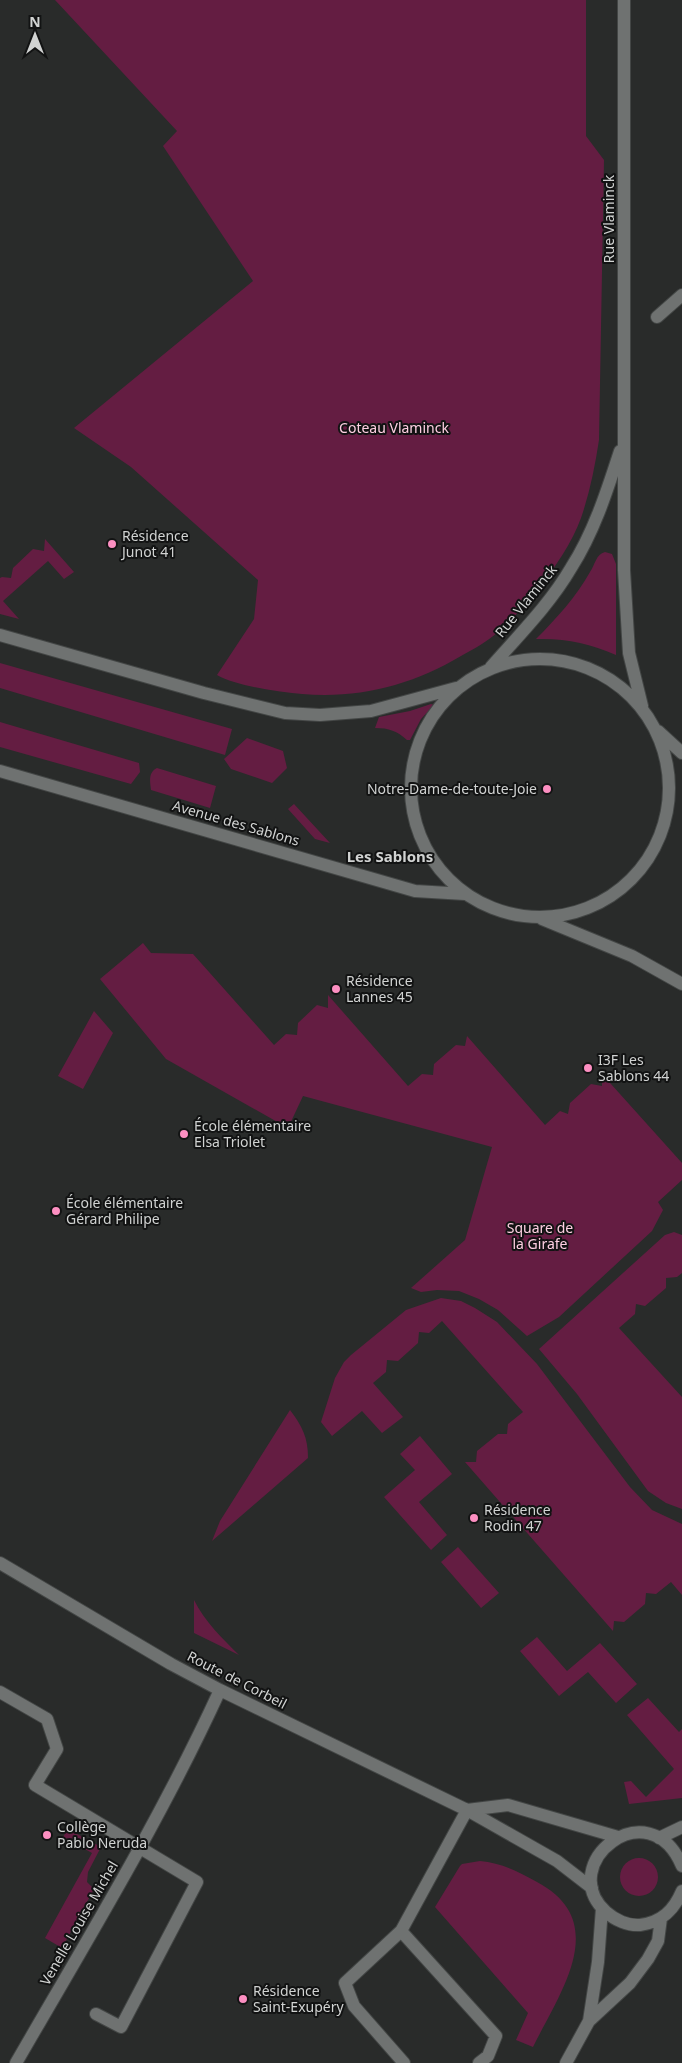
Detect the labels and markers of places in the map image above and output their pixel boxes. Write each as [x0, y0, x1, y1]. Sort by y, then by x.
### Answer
place label: Résidence Junot 41 [120, 526, 189, 561]
marker: Résidence Junot 41 [106, 538, 118, 550]
place label: Notre-Dame-de-toute-Joie [367, 779, 537, 798]
marker: Notre-Dame-de-toute-Joie [541, 783, 553, 795]
place label: Résidence Lannes 45 [346, 971, 413, 1006]
marker: Résidence Lannes 45 [330, 983, 342, 995]
place label: I3F Les Sablons 44 [598, 1050, 669, 1085]
marker: I3F Les Sablons 44 [582, 1062, 594, 1074]
place label: École élémentaire Elsa Triolet [194, 1116, 311, 1151]
marker: École élémentaire Elsa Triolet [178, 1128, 190, 1140]
place label: École élémentaire Gérard Philipe [66, 1193, 183, 1228]
marker: École élémentaire Gérard Philipe [50, 1205, 62, 1217]
place label: Résidence Rodin 47 [484, 1500, 551, 1535]
marker: Résidence Rodin 47 [468, 1512, 480, 1524]
place label: Collège Pablo Neruda [57, 1817, 147, 1852]
marker: Collège Pablo Neruda [41, 1829, 53, 1841]
place label: Résidence Saint-Exupéry [253, 1981, 344, 2016]
marker: Résidence Saint-Exupéry [237, 1993, 249, 2005]

